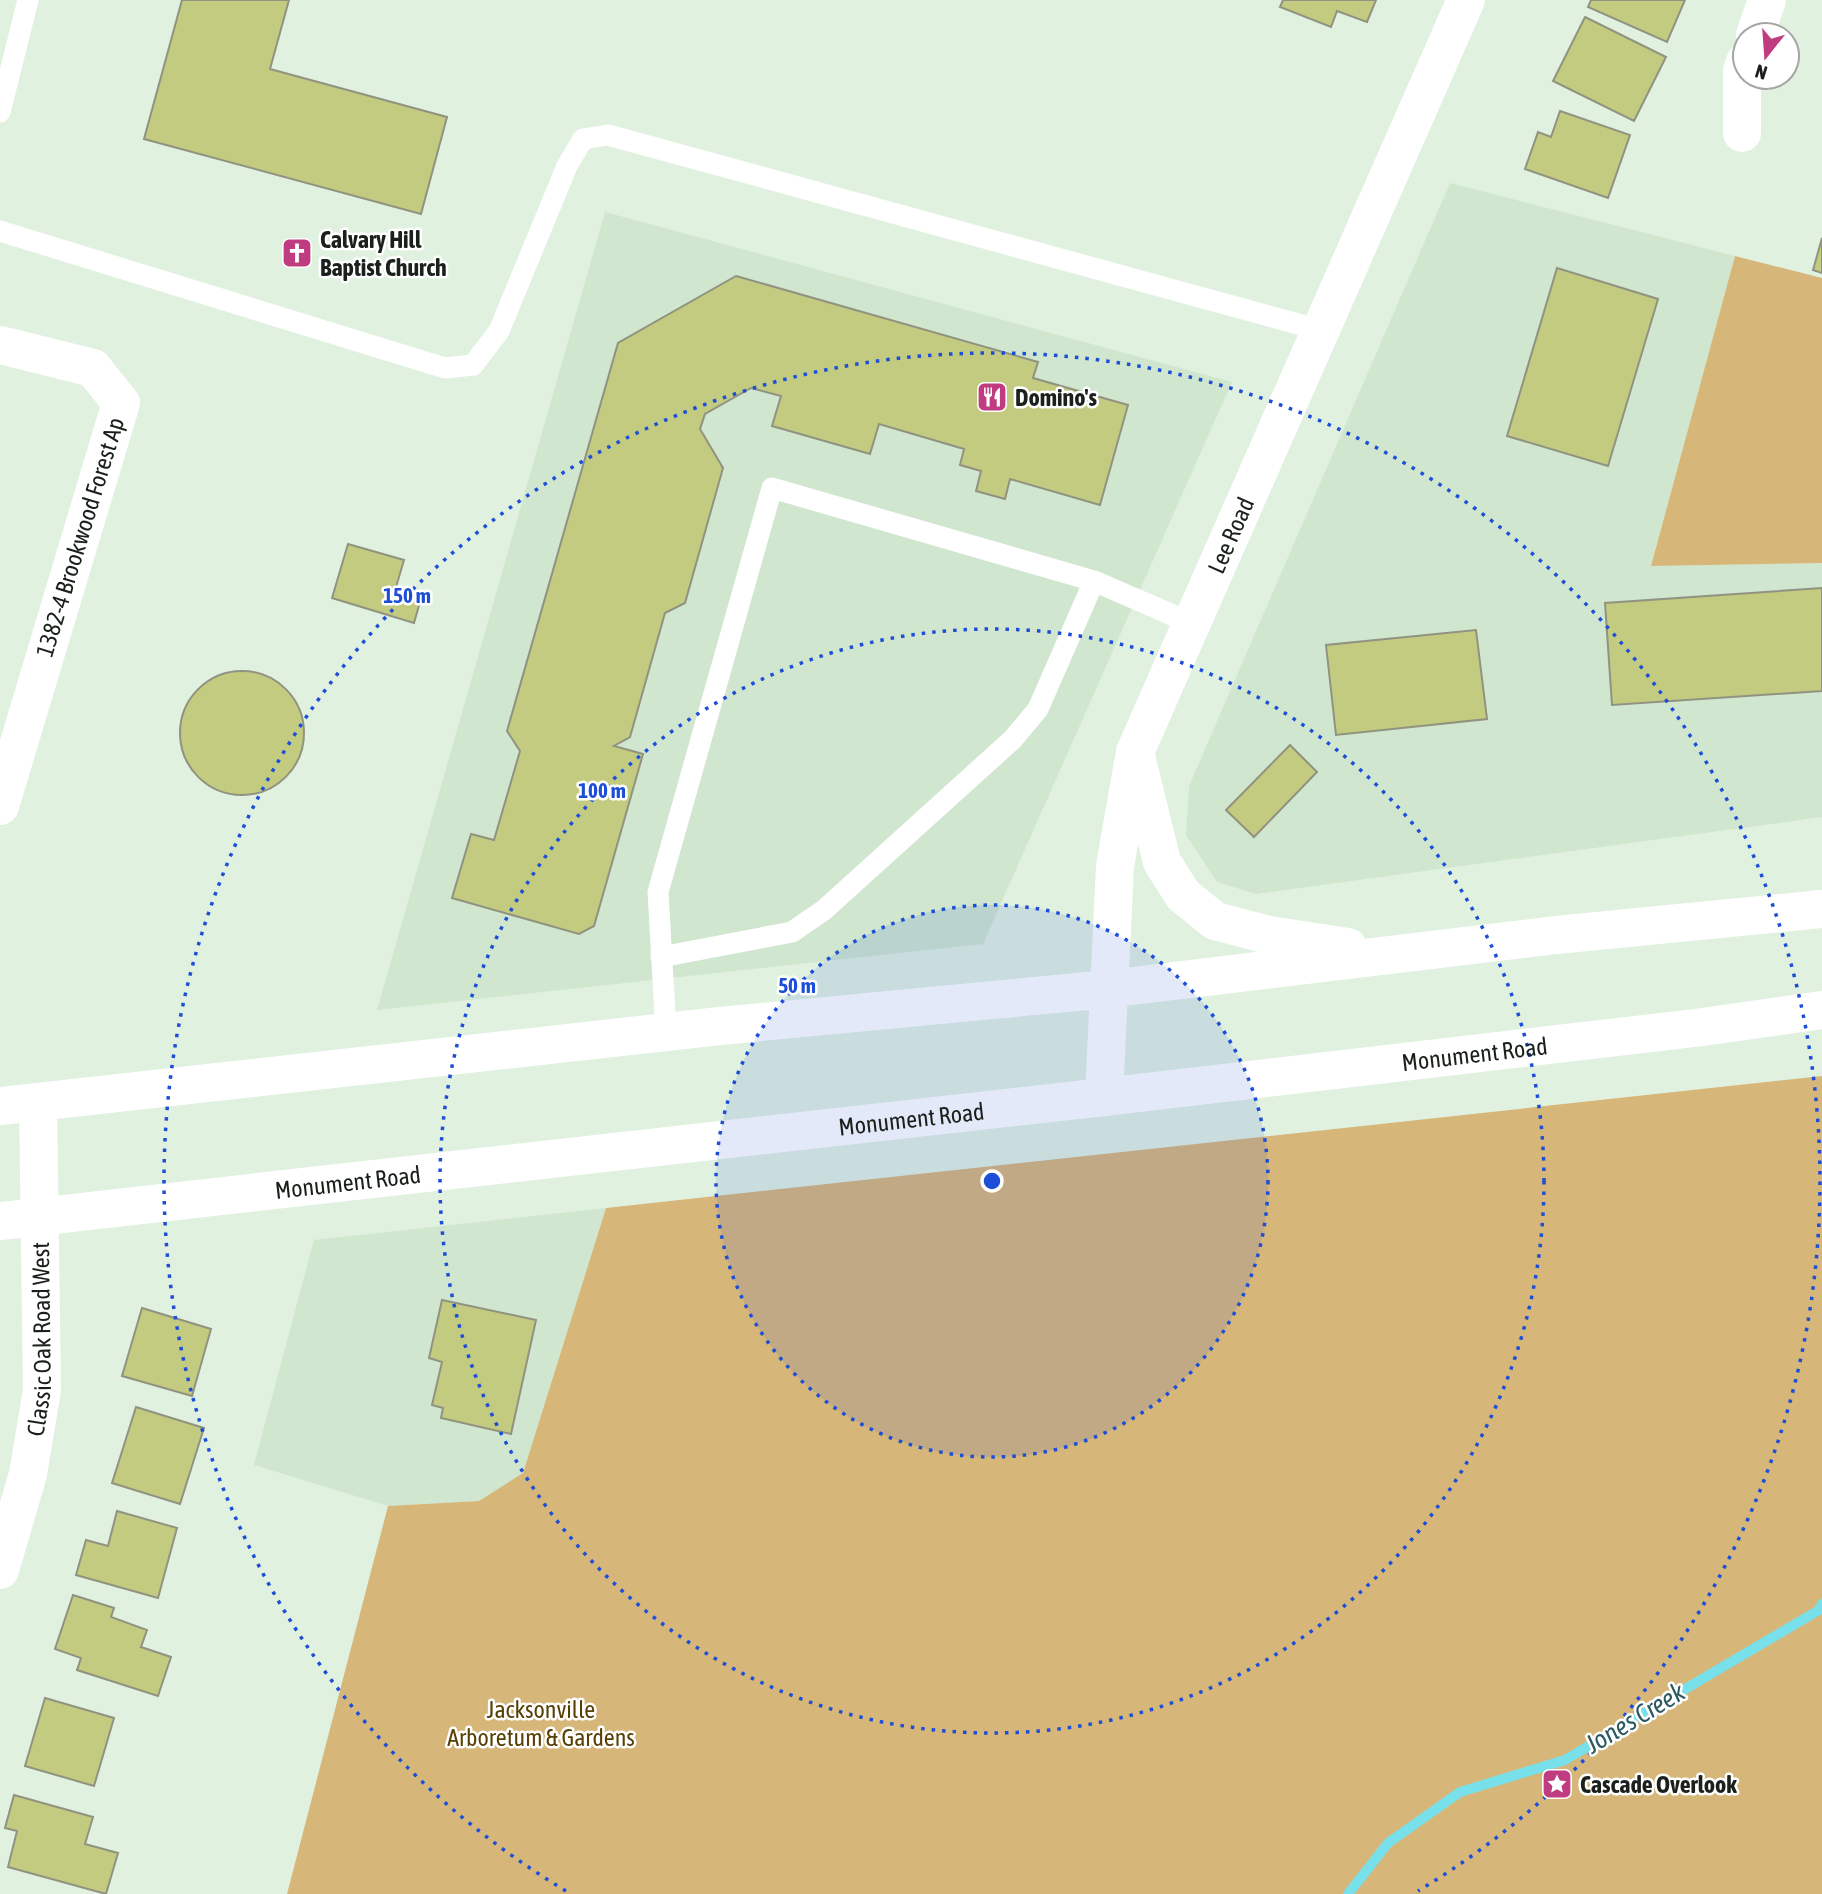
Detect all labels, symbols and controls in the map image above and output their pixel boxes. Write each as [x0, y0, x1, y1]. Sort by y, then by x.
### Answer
north arrow [1731, 21, 1801, 91]
text: N [1752, 60, 1770, 84]
place label: Calvary Hill Baptist Church [320, 226, 447, 281]
church icon: Calvary Hill Baptist Church [280, 236, 314, 270]
restaurant icon: Domino's [975, 380, 1009, 414]
place label: Domino's [1015, 384, 1097, 411]
street label: 1382-4 Brookwood Forest Ap [31, 414, 129, 660]
street label: Lee Road [1202, 493, 1259, 577]
text: 150 m [383, 583, 431, 607]
text: 100 m [578, 778, 626, 802]
text: 50 m [778, 973, 816, 997]
street label: Monument Road [1400, 1032, 1549, 1076]
street label: Monument Road [837, 1097, 986, 1140]
street label: Monument Road [274, 1160, 422, 1204]
centre of rings [980, 1169, 1004, 1193]
street label: Classic Oak Road West [21, 1242, 56, 1438]
water label: Jones Creek [1579, 1676, 1691, 1760]
park label: Jacksonville Arboretum & Gardens [447, 1696, 635, 1751]
place icon: Cascade Overlook [1540, 1767, 1574, 1801]
place label: Cascade Overlook [1580, 1771, 1737, 1798]

